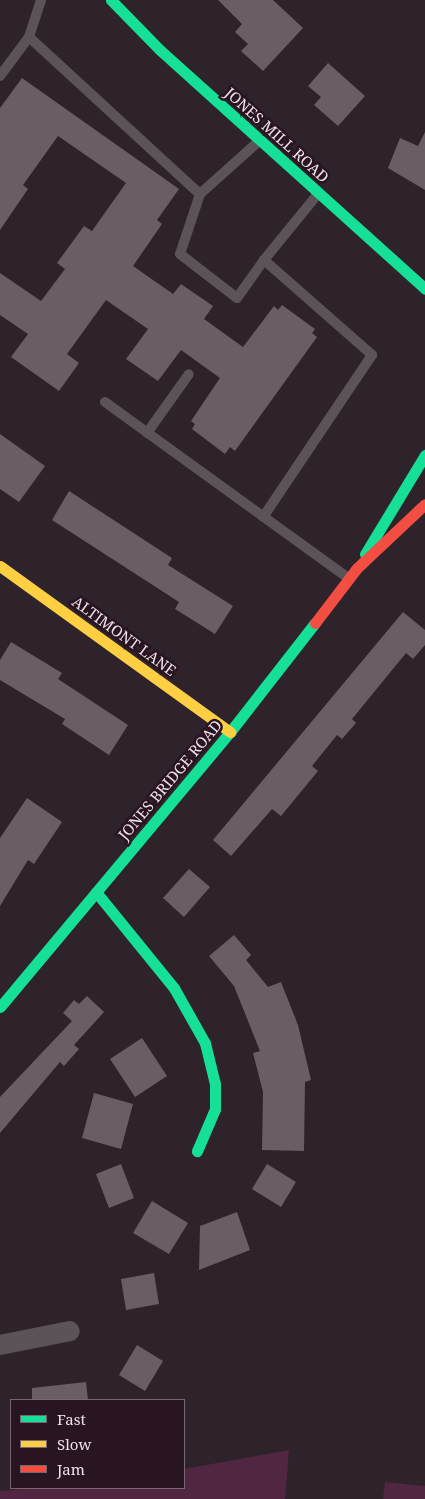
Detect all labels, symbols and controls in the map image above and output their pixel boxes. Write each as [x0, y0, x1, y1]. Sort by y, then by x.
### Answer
street label: JONES MILL ROAD [221, 84, 333, 186]
street label: ALTIMONT LANE [69, 592, 179, 680]
street label: JONES BRIDGE ROAD [115, 716, 225, 844]
legend [10, 1399, 185, 1489]
text: Fast [57, 1409, 86, 1429]
text: Slow [57, 1434, 91, 1454]
text: Jam [57, 1459, 85, 1479]

